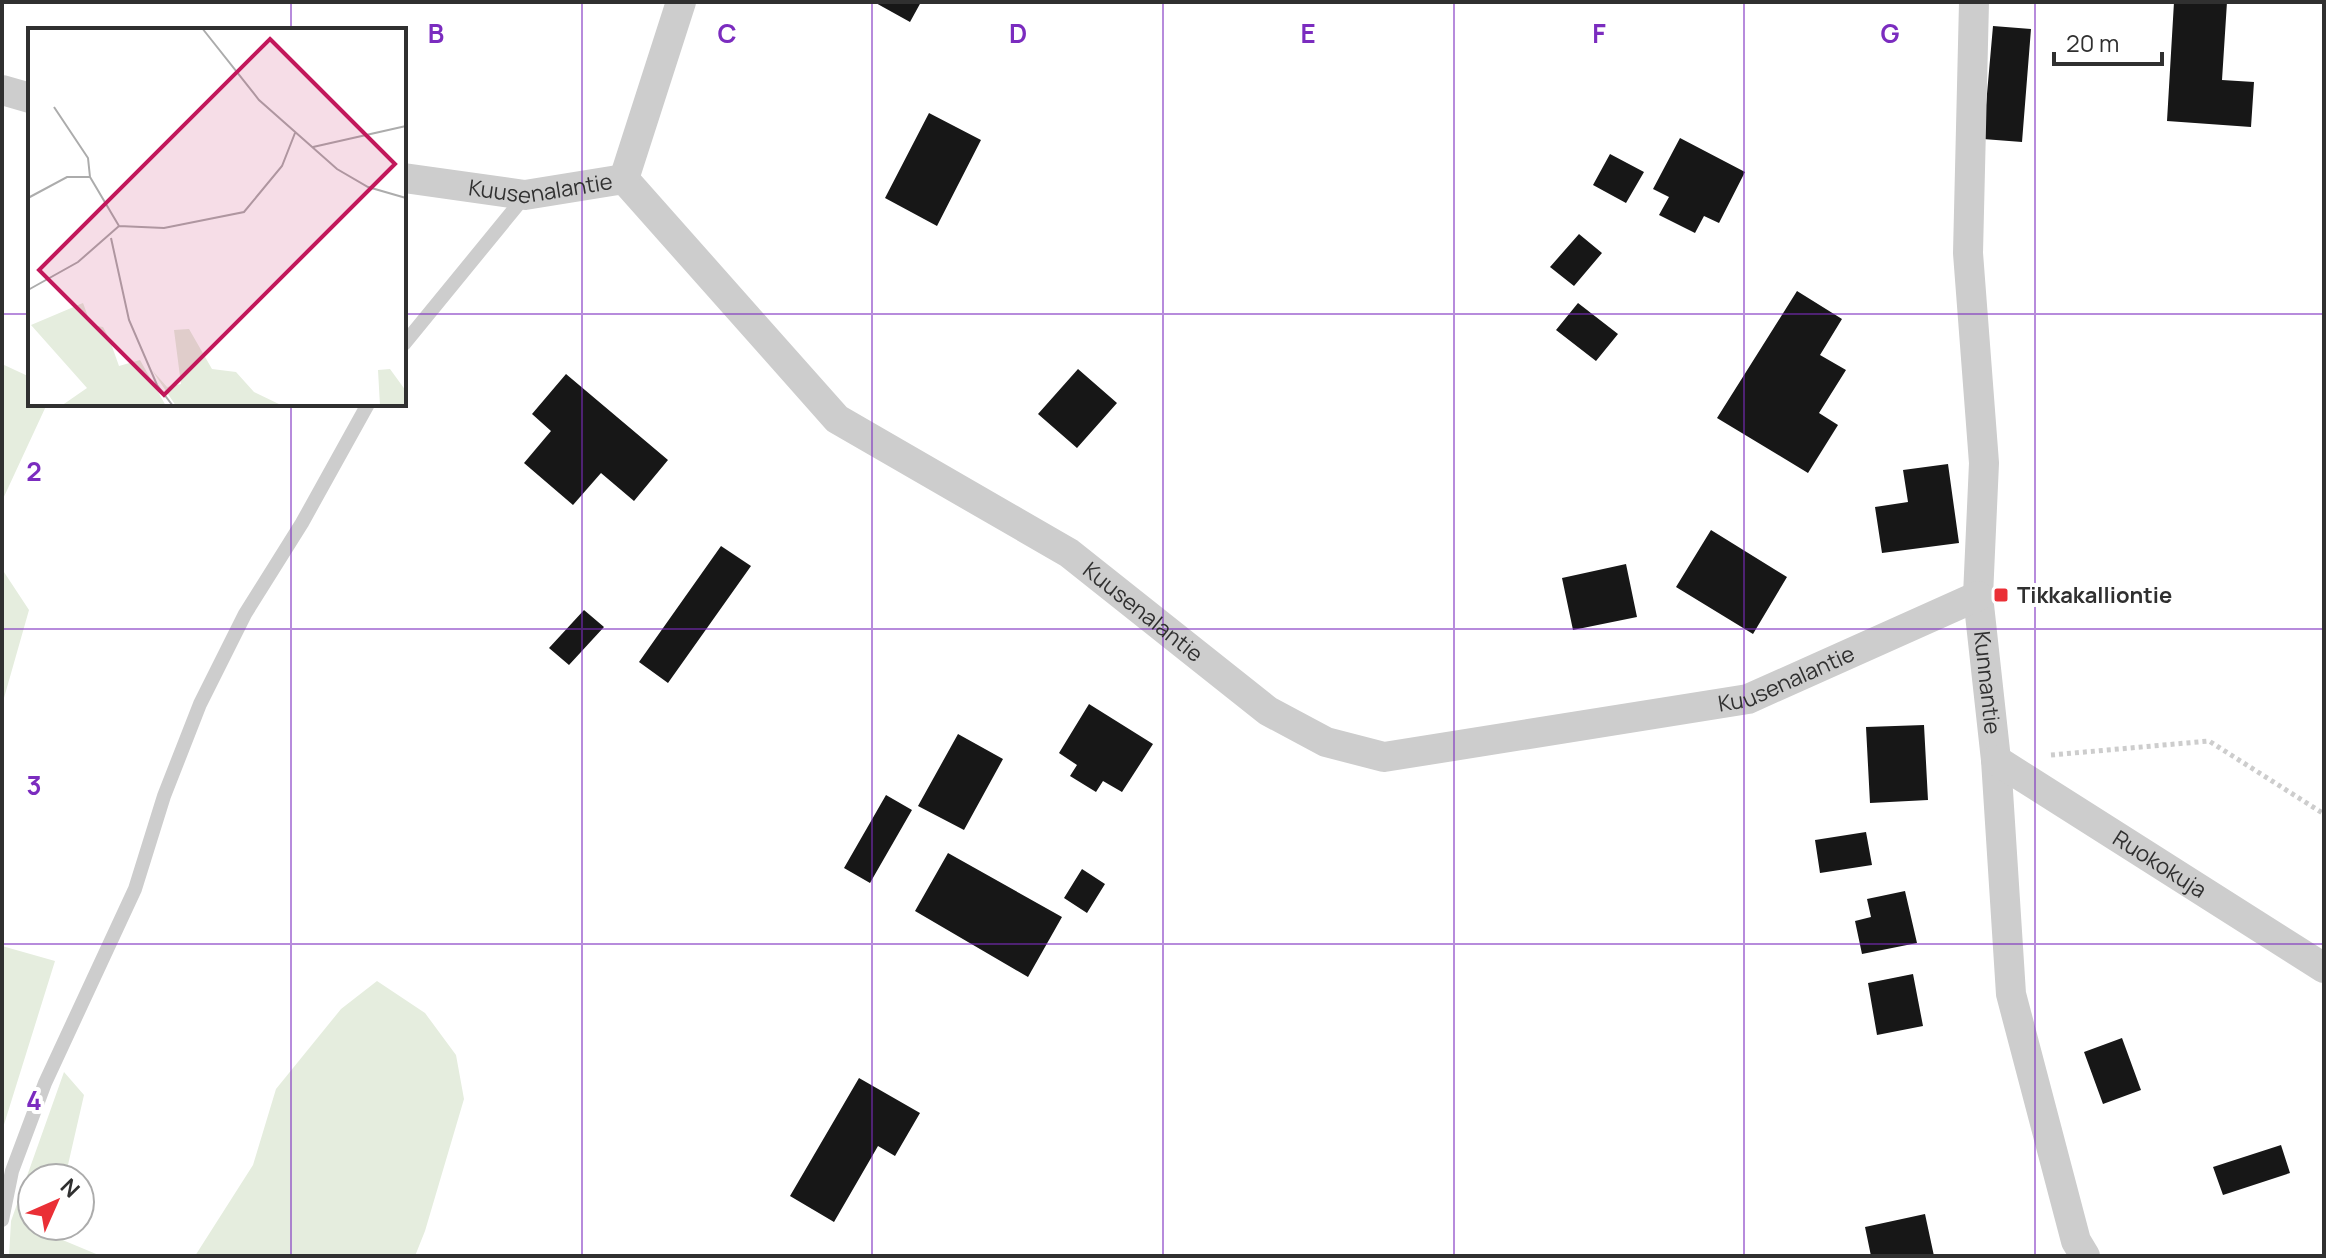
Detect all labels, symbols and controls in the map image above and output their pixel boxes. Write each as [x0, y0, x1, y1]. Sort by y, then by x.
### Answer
text: B [428, 15, 444, 51]
text: C [717, 15, 737, 51]
text: D [1009, 15, 1027, 51]
text: E [1300, 15, 1316, 51]
text: F [1592, 15, 1606, 51]
text: G [1880, 15, 1900, 51]
scale bar [2054, 16, 2162, 66]
text: 20 m [2066, 26, 2119, 59]
inset map [28, 28, 406, 406]
street label: Kuusenalantie [467, 166, 615, 211]
text: 2 [26, 453, 42, 489]
street label: Kuusenalantie [1077, 555, 1209, 669]
place label: Tikkakalliontie [2017, 580, 2172, 610]
marker: Tikkakalliontie [1992, 586, 2010, 604]
street label: Kunnantie [1967, 630, 2008, 736]
street label: Kuusenalantie [1716, 638, 1859, 719]
text: 3 [26, 767, 42, 803]
street label: Ruokokuja [2107, 823, 2212, 905]
text: 4 [26, 1082, 42, 1118]
north arrow [16, 1162, 96, 1242]
text: N [54, 1172, 86, 1204]

